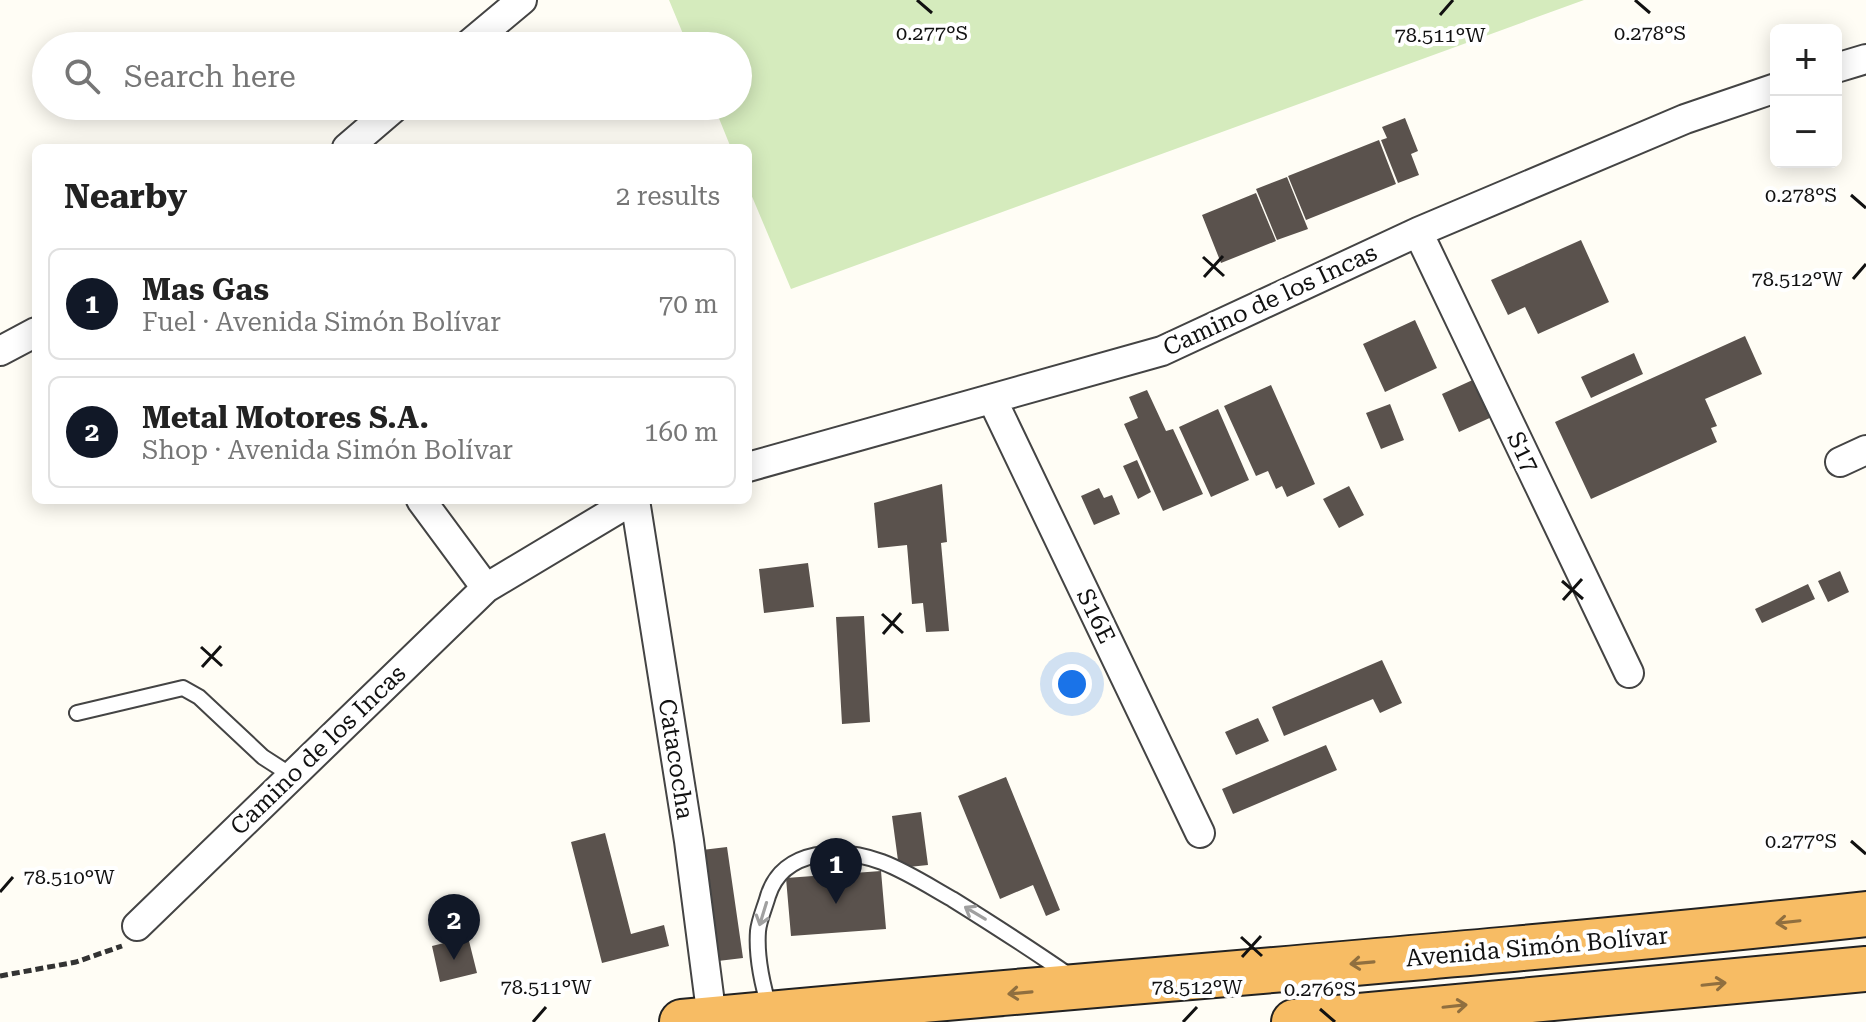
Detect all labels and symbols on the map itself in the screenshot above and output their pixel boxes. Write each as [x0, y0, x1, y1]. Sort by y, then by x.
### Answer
text: 0.277°S [896, 21, 968, 45]
text: 0.278°S [1614, 21, 1686, 45]
text: 78.511°W [1394, 23, 1486, 47]
text: 0.278°S [1765, 183, 1837, 207]
street label: Camino de los Incas [1159, 238, 1381, 362]
text: 78.512°W [1751, 267, 1843, 291]
street label: S17 [1501, 427, 1545, 477]
street label: S16E [1071, 584, 1121, 648]
street label: Camino de los Incas [225, 659, 411, 841]
your location [1052, 664, 1092, 704]
street label: Catacocha [653, 697, 699, 821]
text: 0.277°S [1765, 829, 1837, 853]
pin: 1 [810, 838, 862, 904]
text: 78.510°W [23, 865, 115, 889]
pin: 2 [428, 894, 480, 960]
one-way arrow [755, 901, 769, 926]
one-way arrow [964, 905, 987, 921]
one-way arrow [1776, 915, 1802, 930]
street label: Avenida Simón Bolívar [1405, 922, 1670, 972]
one-way arrow [1349, 956, 1376, 971]
text: 78.511°W [500, 975, 592, 999]
text: 78.512°W [1151, 975, 1243, 999]
text: 0.276°S [1284, 977, 1356, 1001]
one-way arrow [1700, 977, 1727, 992]
one-way arrow [1007, 986, 1034, 1001]
one-way arrow [1441, 998, 1468, 1013]

